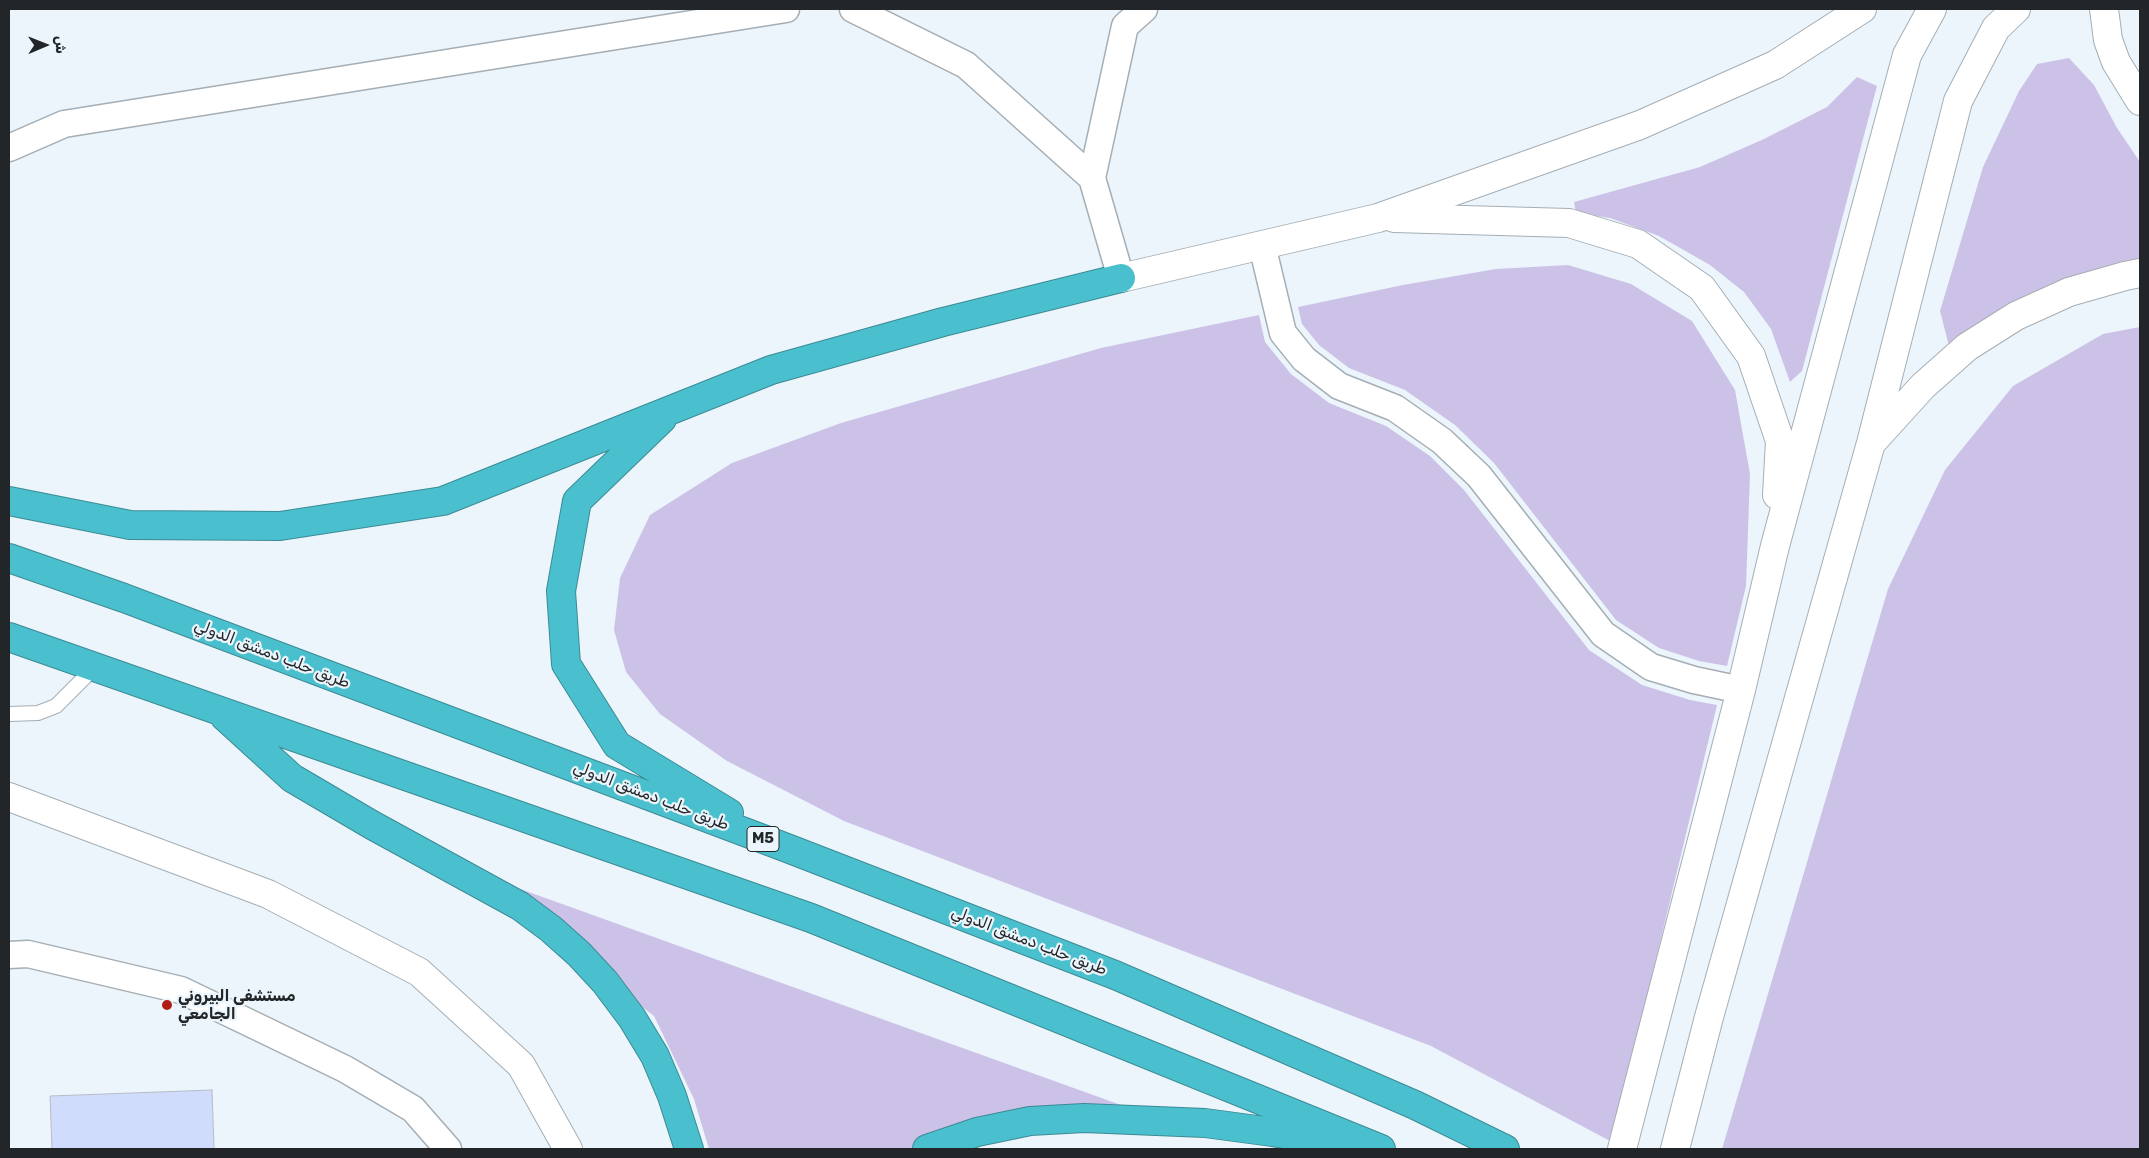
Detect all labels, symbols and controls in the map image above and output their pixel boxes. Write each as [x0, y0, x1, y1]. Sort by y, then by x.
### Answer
north arrow [20, 20, 70, 70]
text: ش [52, 36, 69, 54]
street label: طريق حلب دمشق الدولي [191, 615, 353, 693]
street label: طريق حلب دمشق الدولي [570, 757, 732, 835]
road number: M5 [747, 826, 779, 852]
street label: طريق حلب دمشق الدولي [948, 902, 1110, 980]
place label: مستشفى البيروني الجامعي [178, 986, 295, 1024]
marker: مستشفى البيروني الجامعي [160, 998, 174, 1012]

